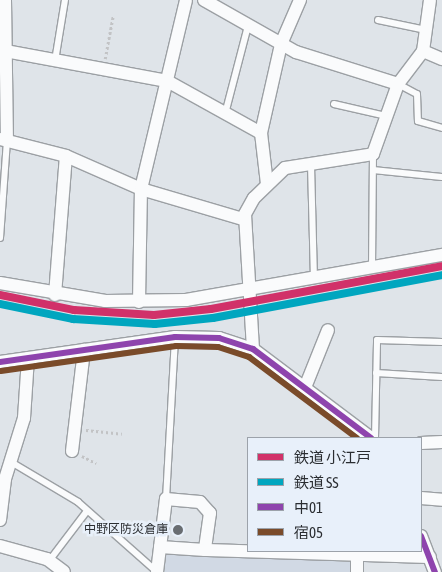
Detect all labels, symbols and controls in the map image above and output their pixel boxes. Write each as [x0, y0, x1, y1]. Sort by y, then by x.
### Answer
legend [247, 437, 422, 552]
text: 鉄道 小江戸 [294, 449, 371, 466]
text: 鉄道 SS [294, 474, 339, 491]
text: 中01 [294, 499, 323, 516]
place label: 中野区防災倉庫 [84, 523, 168, 537]
marker: 中野区防災倉庫 [172, 524, 184, 536]
text: 宿05 [294, 524, 323, 541]

